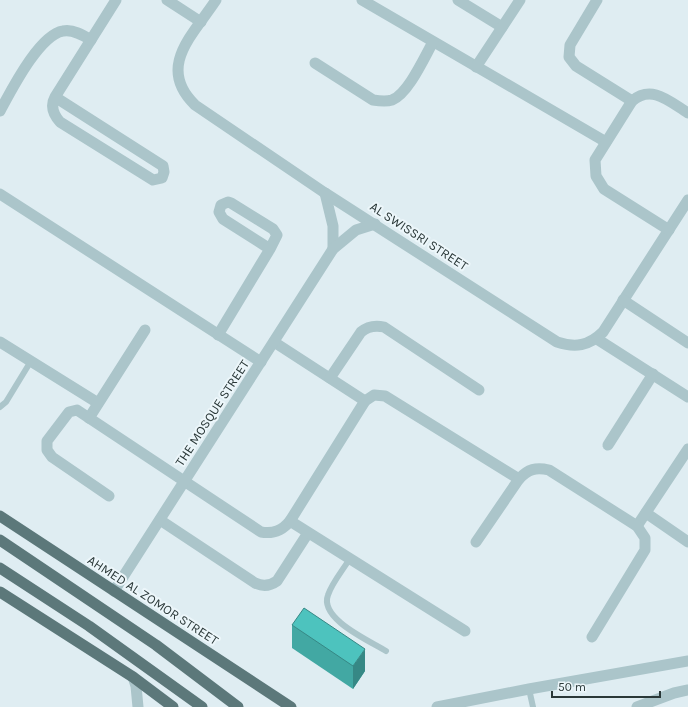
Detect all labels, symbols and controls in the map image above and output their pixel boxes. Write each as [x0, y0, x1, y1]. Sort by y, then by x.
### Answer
street label: AL SWISSRI STREET [367, 199, 471, 273]
street label: THE MOSQUE STREET [172, 357, 252, 469]
street label: AHMED AL ZOMOR STREET [85, 552, 222, 648]
scale bar [552, 673, 660, 699]
text: 50 m [558, 680, 586, 694]

